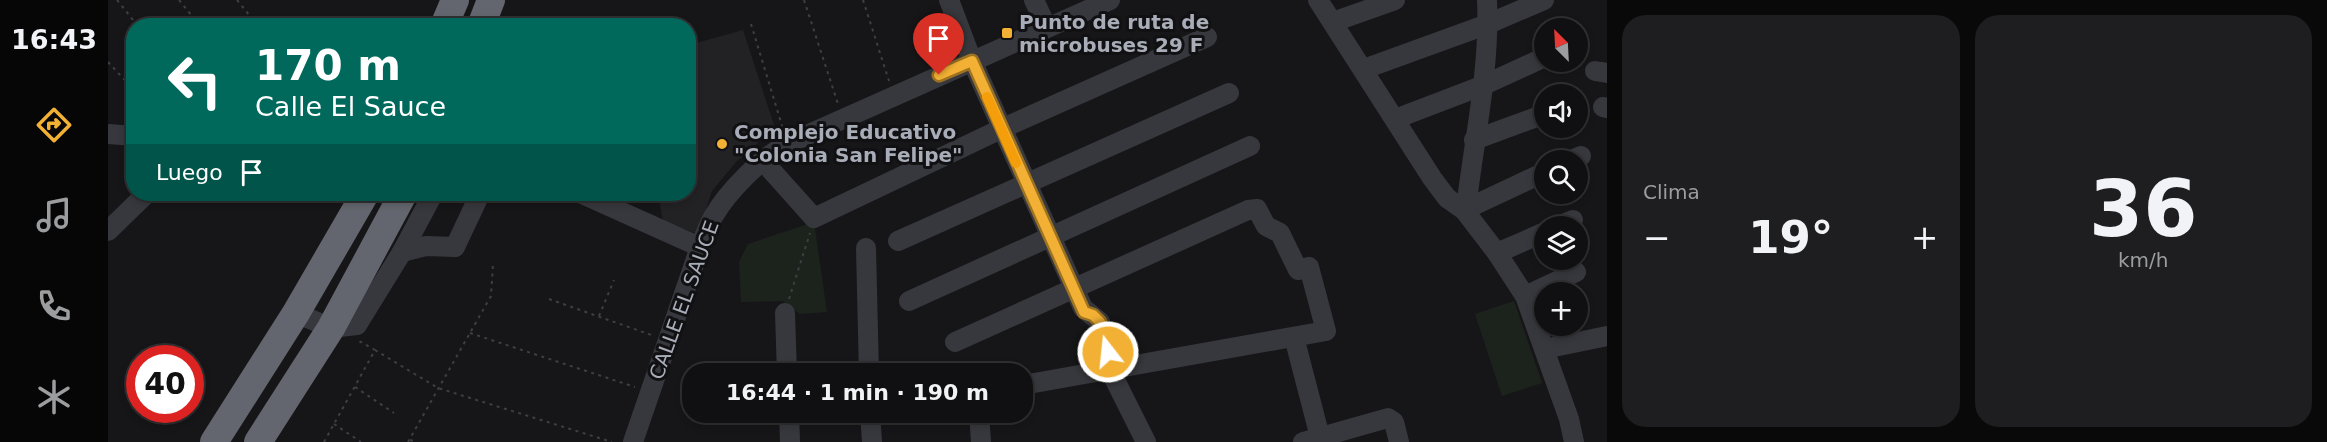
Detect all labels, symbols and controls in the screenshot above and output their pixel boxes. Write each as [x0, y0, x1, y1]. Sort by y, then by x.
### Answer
place label: Punto de ruta de microbuses 29 F [1019, 10, 1209, 57]
pin [913, 13, 964, 75]
north arrow [1534, 18, 1588, 72]
map controls [1534, 18, 1588, 336]
icon: arrive [922, 22, 955, 55]
text: 16:43 [11, 24, 97, 55]
marker: Punto de ruta de microbuses 29 F [1000, 26, 1014, 40]
text: 170 m [255, 41, 401, 90]
icon: left [156, 42, 234, 120]
button: sound [1534, 84, 1588, 138]
text: Calle El Sauce [255, 91, 446, 122]
icon: directions [33, 104, 75, 146]
place label: Complejo Educativo "Colonia San Felipe" [734, 120, 963, 167]
marker: Complejo Educativo "Colonia San Felipe" [715, 137, 729, 151]
button: search [1534, 150, 1588, 204]
icon: arrive [235, 156, 268, 189]
text: Luego [156, 160, 223, 185]
text: 36 [2089, 164, 2198, 254]
text: Clima [1643, 180, 1700, 204]
icon: music [33, 194, 75, 236]
text: 19° [1748, 211, 1833, 264]
button: layers [1534, 216, 1588, 270]
street label: CALLE EL SAUCE [644, 217, 724, 383]
text: − [1643, 218, 1671, 257]
text: + [1911, 218, 1939, 257]
text: km/h [2118, 248, 2168, 272]
button: + [1534, 282, 1588, 336]
icon: phone [33, 285, 75, 327]
position arrow [1076, 320, 1140, 384]
speed limit sign: 40 [126, 345, 204, 423]
icon: climate [33, 376, 75, 418]
text: 16:44 · 1 min · 190 m [726, 380, 989, 405]

